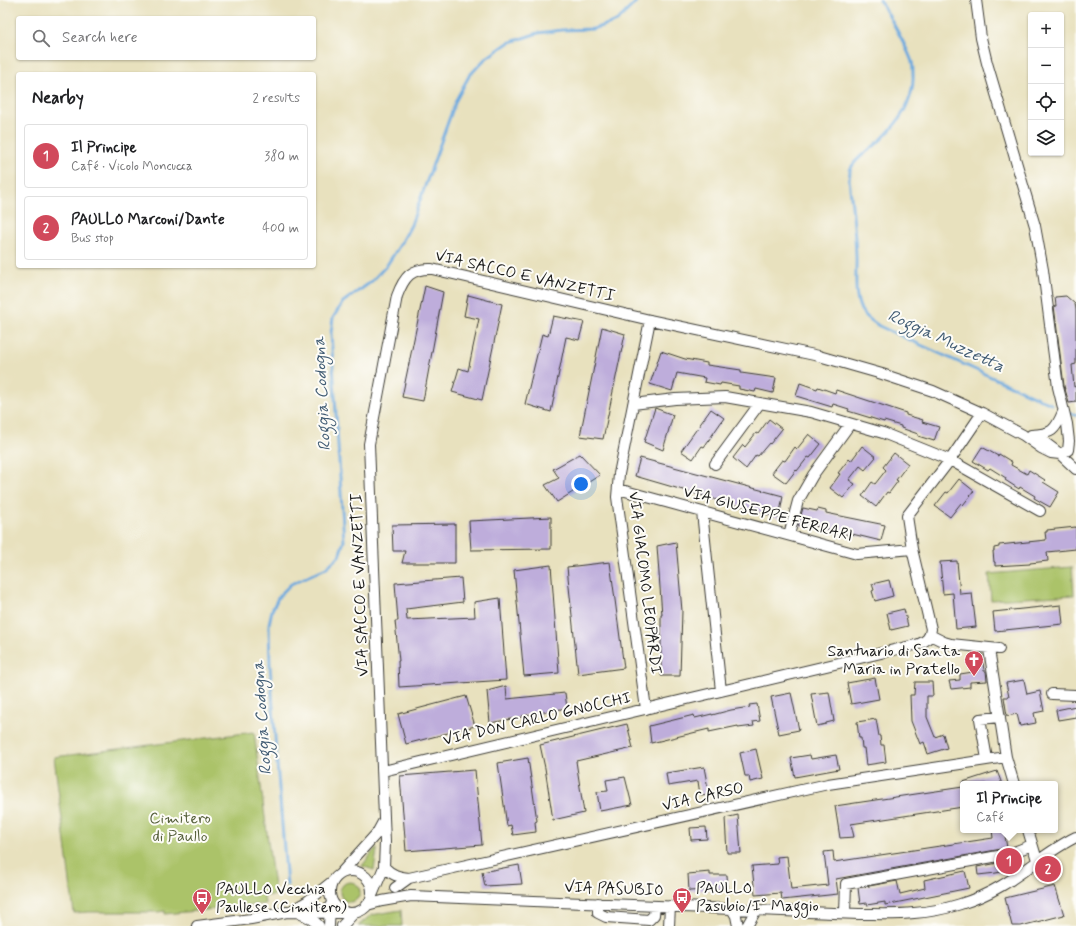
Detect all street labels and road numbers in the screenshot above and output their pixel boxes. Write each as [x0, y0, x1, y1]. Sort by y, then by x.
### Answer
street label: VIA SACCO E VANZETTI [433, 245, 617, 307]
street label: VIA GIUSEPPE FERRARI [681, 481, 855, 547]
street label: VIA GIACOMO LEOPARDI [623, 490, 667, 676]
street label: VIA SACCO E VANZETTI [346, 493, 374, 677]
street label: VIA DON CARLO GNOCCHI [441, 687, 633, 751]
street label: VIA CARSO [660, 777, 746, 817]
street label: VIA PASUBIO [564, 877, 664, 901]

